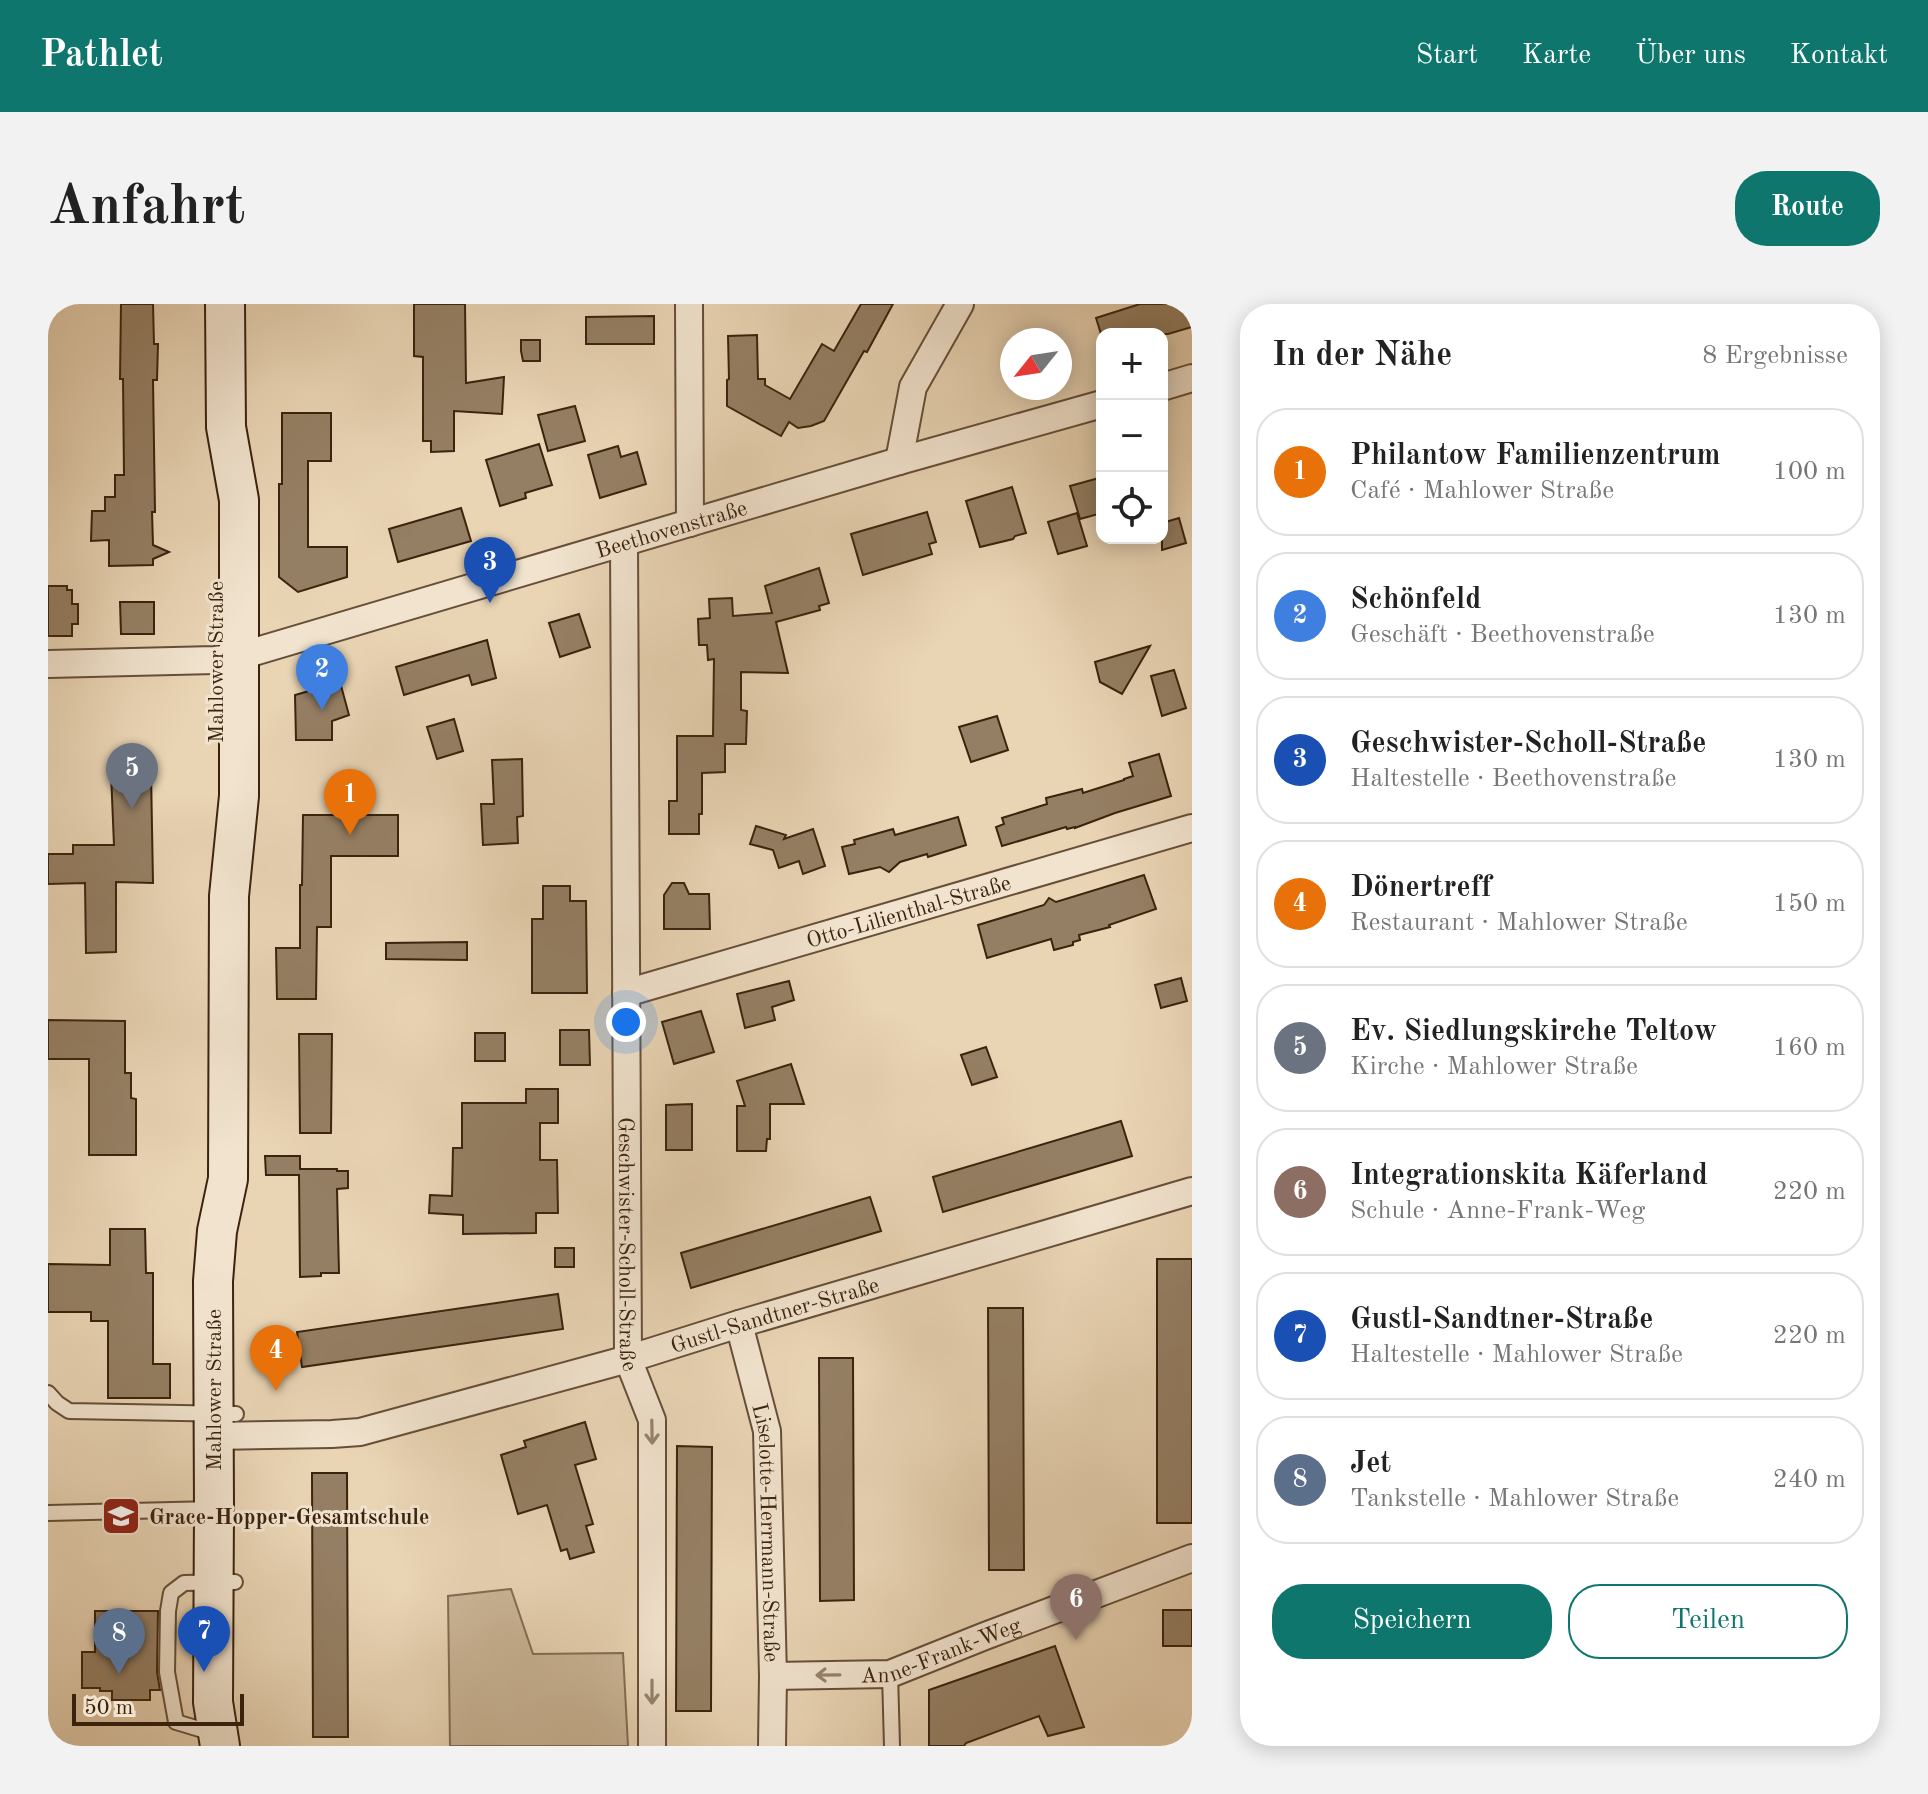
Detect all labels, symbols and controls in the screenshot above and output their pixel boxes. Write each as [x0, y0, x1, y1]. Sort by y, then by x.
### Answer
text: Pathlet [40, 37, 163, 75]
text: Start [1416, 42, 1478, 70]
text: Karte [1522, 42, 1591, 70]
text: Über uns [1635, 42, 1746, 70]
text: Kontakt [1790, 42, 1888, 70]
button: Route [1735, 171, 1880, 246]
text: Anfahrt [48, 180, 245, 236]
north arrow [1000, 328, 1072, 400]
map controls [1096, 328, 1168, 544]
button: + [1096, 328, 1168, 400]
text: In der Nähe [1272, 339, 1452, 373]
text: 8 Ergebnisse [1702, 343, 1848, 369]
button: − [1096, 400, 1168, 472]
text: Philantow Familienzentrum [1350, 441, 1720, 471]
text: 1 [1292, 459, 1308, 485]
text: 100 m [1773, 459, 1846, 485]
button: locate [1096, 472, 1168, 544]
text: Café · Mahlower Straße [1350, 478, 1614, 504]
street label: Beethovenstraße [594, 498, 750, 563]
pin: 3 [464, 537, 516, 603]
street label: Mahlower Straße [206, 581, 228, 743]
text: Schönfeld [1350, 585, 1481, 615]
text: 2 [1292, 603, 1308, 629]
text: 130 m [1773, 603, 1846, 629]
text: Geschäft · Beethovenstraße [1350, 622, 1655, 648]
pin: 2 [296, 644, 348, 710]
text: Geschwister-Scholl-Straße [1350, 729, 1707, 759]
pin: 5 [106, 743, 158, 809]
text: 3 [1292, 747, 1308, 773]
text: 130 m [1773, 747, 1846, 773]
text: Haltestelle · Beethovenstraße [1350, 766, 1677, 792]
pin: 1 [324, 769, 376, 835]
street label: Otto-Lilienthal-Straße [804, 872, 1014, 953]
text: Dönertreff [1350, 873, 1492, 903]
text: 4 [1292, 891, 1308, 917]
text: 150 m [1773, 891, 1846, 917]
text: Restaurant · Mahlower Straße [1350, 910, 1688, 936]
your location [606, 1002, 646, 1042]
text: Ev. Siedlungskirche Teltow [1350, 1017, 1717, 1047]
text: 5 [1292, 1035, 1308, 1061]
text: 160 m [1773, 1035, 1846, 1061]
text: Kirche · Mahlower Straße [1350, 1054, 1638, 1080]
street label: Geschwister-Scholl-Straße [614, 1117, 641, 1375]
text: Integrationskita Käferland [1350, 1161, 1708, 1191]
text: 6 [1292, 1179, 1308, 1205]
text: 220 m [1773, 1179, 1846, 1205]
text: Schule · Anne-Frank-Weg [1350, 1198, 1645, 1224]
street label: Gustl-Sandtner-Straße [668, 1274, 882, 1358]
text: Gustl-Sandtner-Straße [1350, 1305, 1653, 1335]
street label: Mahlower Straße [204, 1309, 226, 1471]
text: 7 [1292, 1323, 1308, 1349]
text: 220 m [1773, 1323, 1846, 1349]
pin: 4 [250, 1325, 302, 1391]
text: Haltestelle · Mahlower Straße [1350, 1342, 1683, 1368]
street label: Liselotte-Herrmann-Straße [747, 1401, 782, 1662]
one-way arrow [644, 1418, 659, 1445]
text: Jet [1350, 1449, 1391, 1479]
text: 8 [1292, 1467, 1308, 1493]
text: 240 m [1773, 1467, 1846, 1493]
text: Tankstelle · Mahlower Straße [1350, 1486, 1679, 1512]
school or university icon: Grace-Hopper-Gesamtschule [100, 1495, 142, 1537]
place label: Grace-Hopper-Gesamtschule [149, 1507, 429, 1529]
pin: 6 [1050, 1574, 1102, 1640]
button: Speichern [1272, 1584, 1552, 1659]
button: Teilen [1568, 1584, 1848, 1659]
pin: 7 [178, 1606, 230, 1672]
pin: 8 [93, 1608, 145, 1674]
street label: Anne-Frank-Weg [861, 1615, 1024, 1687]
one-way arrow [815, 1667, 842, 1683]
one-way arrow [644, 1678, 660, 1705]
scale bar [72, 1690, 244, 1726]
text: 50 m [84, 1697, 133, 1719]

